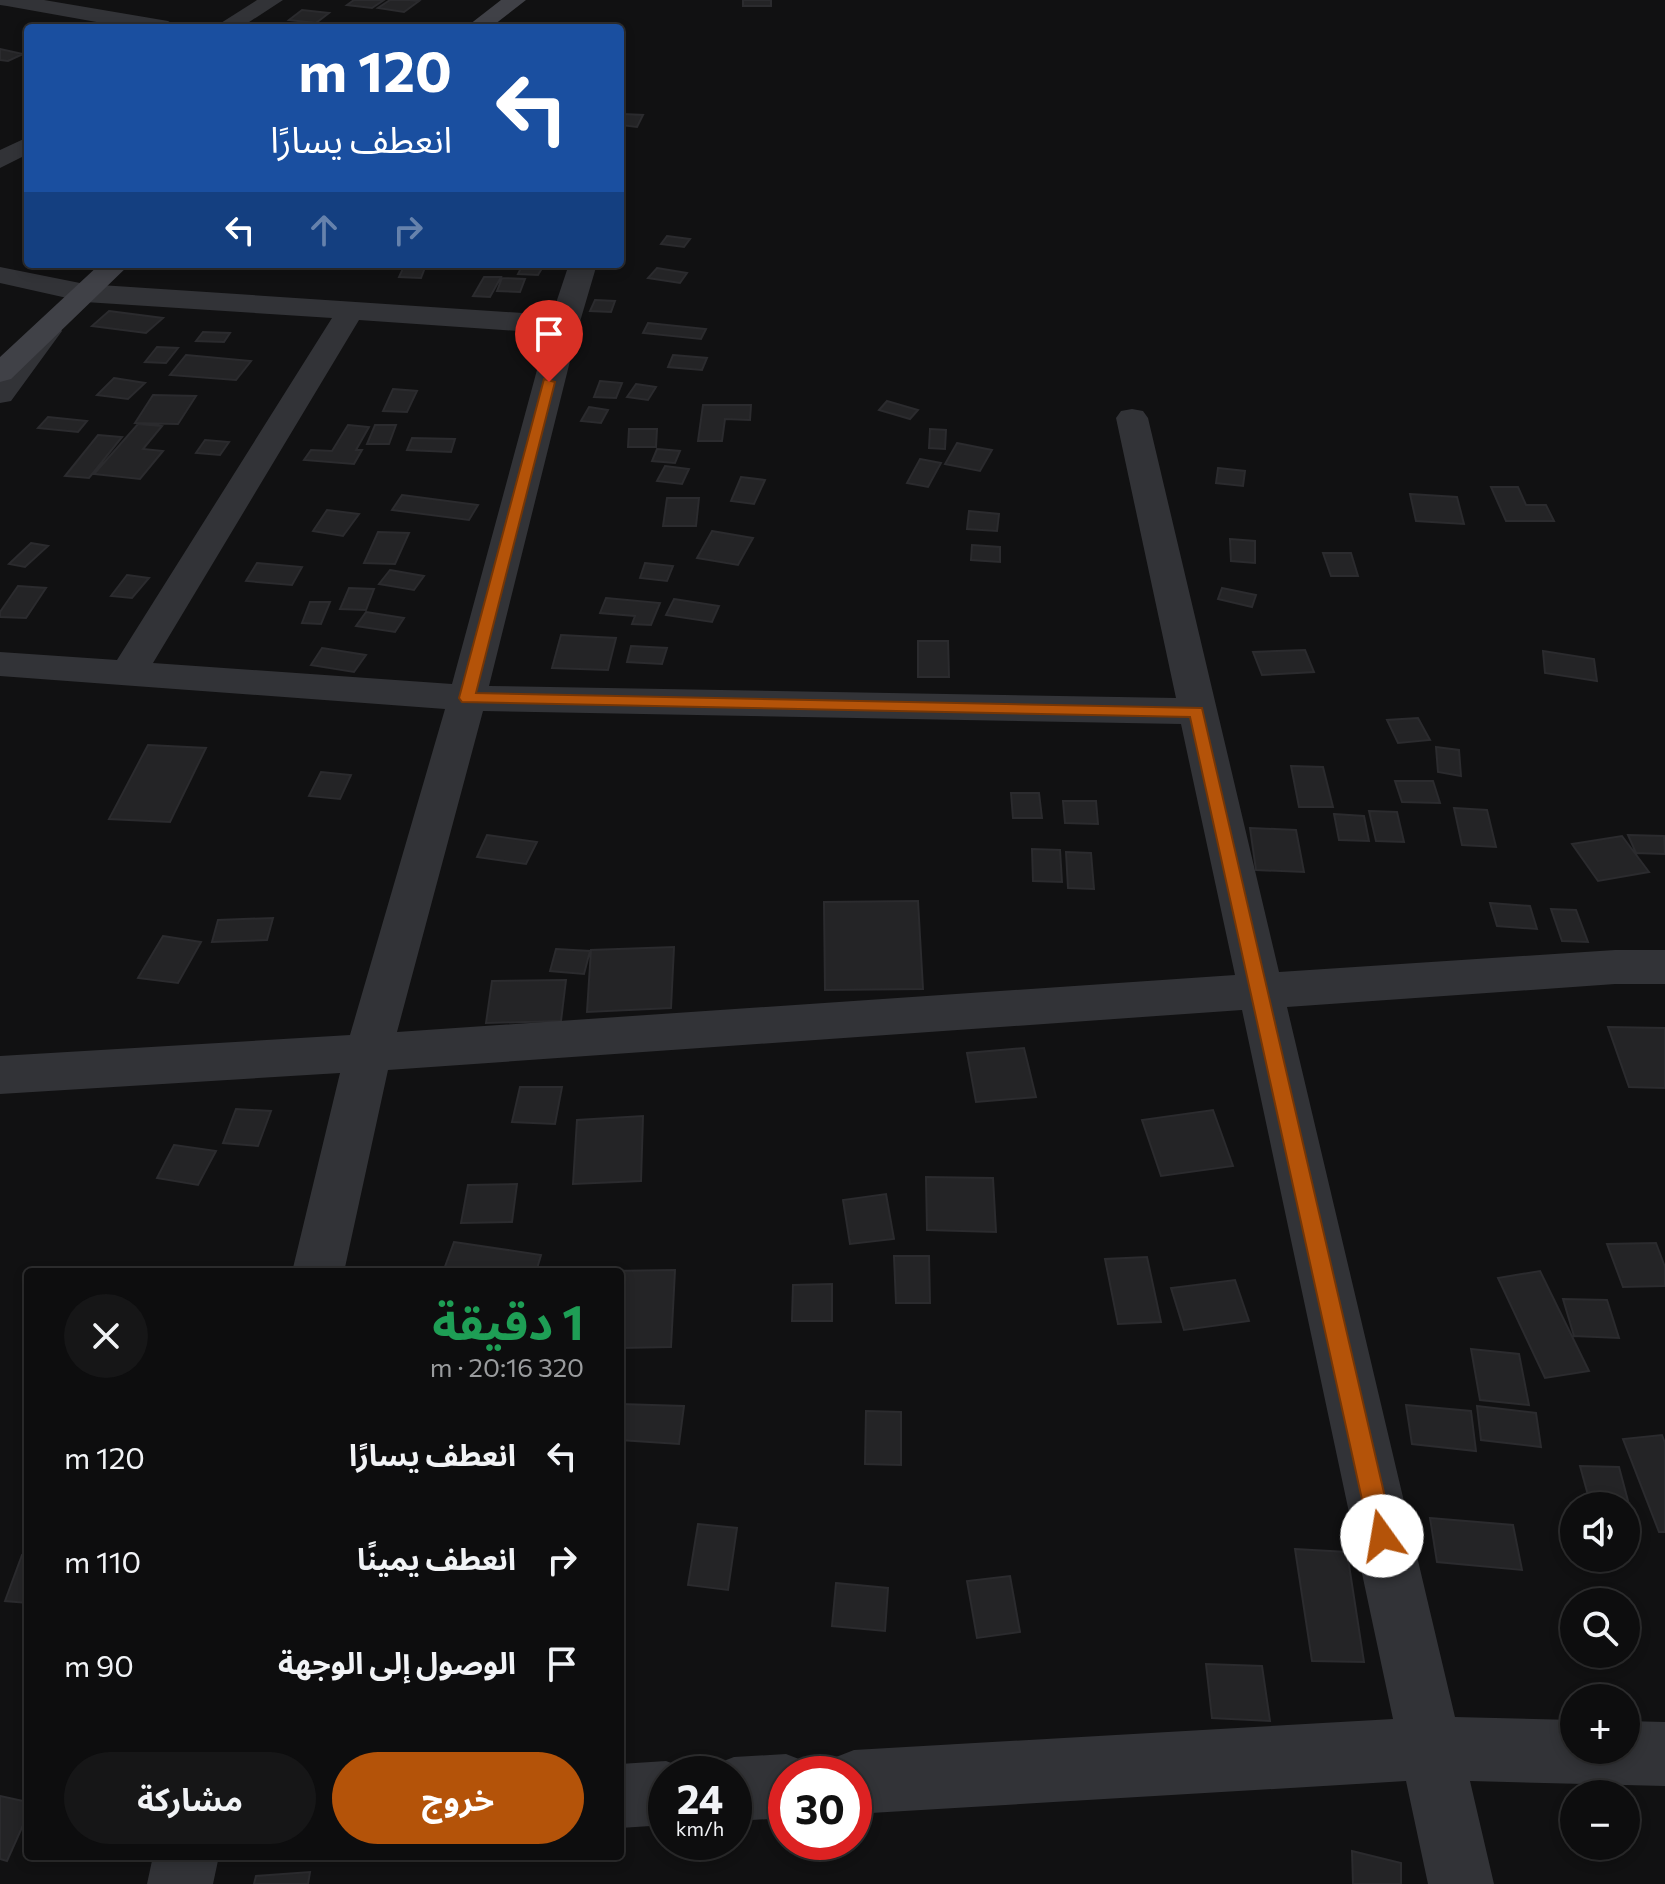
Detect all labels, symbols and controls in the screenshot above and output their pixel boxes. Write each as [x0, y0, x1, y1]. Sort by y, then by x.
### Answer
text: 120 m [298, 35, 452, 104]
icon: left [480, 56, 584, 160]
text: انعطف يسارًا [270, 116, 452, 160]
icon: left [218, 208, 262, 252]
icon: ahead [302, 208, 346, 252]
icon: right [386, 208, 430, 252]
pin [515, 300, 583, 382]
icon: arrive [527, 312, 571, 356]
text: 1 دقيقة [432, 1291, 584, 1350]
button: close [64, 1294, 148, 1378]
text: 320 m · 20:16 [430, 1351, 584, 1382]
icon: left [540, 1434, 584, 1478]
text: انعطف يسارًا [349, 1435, 516, 1472]
text: 120 m [64, 1438, 145, 1475]
map controls [1560, 1492, 1640, 1860]
button: sound [1560, 1492, 1640, 1572]
position arrow [1340, 1494, 1424, 1578]
icon: right [540, 1538, 584, 1582]
text: انعطف يمينًا [357, 1539, 516, 1576]
text: 110 m [64, 1542, 141, 1579]
button: search [1560, 1588, 1640, 1668]
icon: arrive [540, 1642, 584, 1686]
text: الوصول إلى الوجهة [278, 1643, 516, 1680]
text: 90 m [64, 1646, 134, 1683]
button: + [1560, 1684, 1640, 1764]
button: مشاركة [64, 1752, 316, 1844]
button: خروج [332, 1752, 584, 1844]
speed limit sign: 30 [768, 1756, 872, 1860]
text: 24 [677, 1773, 723, 1822]
button: − [1560, 1780, 1640, 1860]
text: km/h [676, 1816, 724, 1840]

